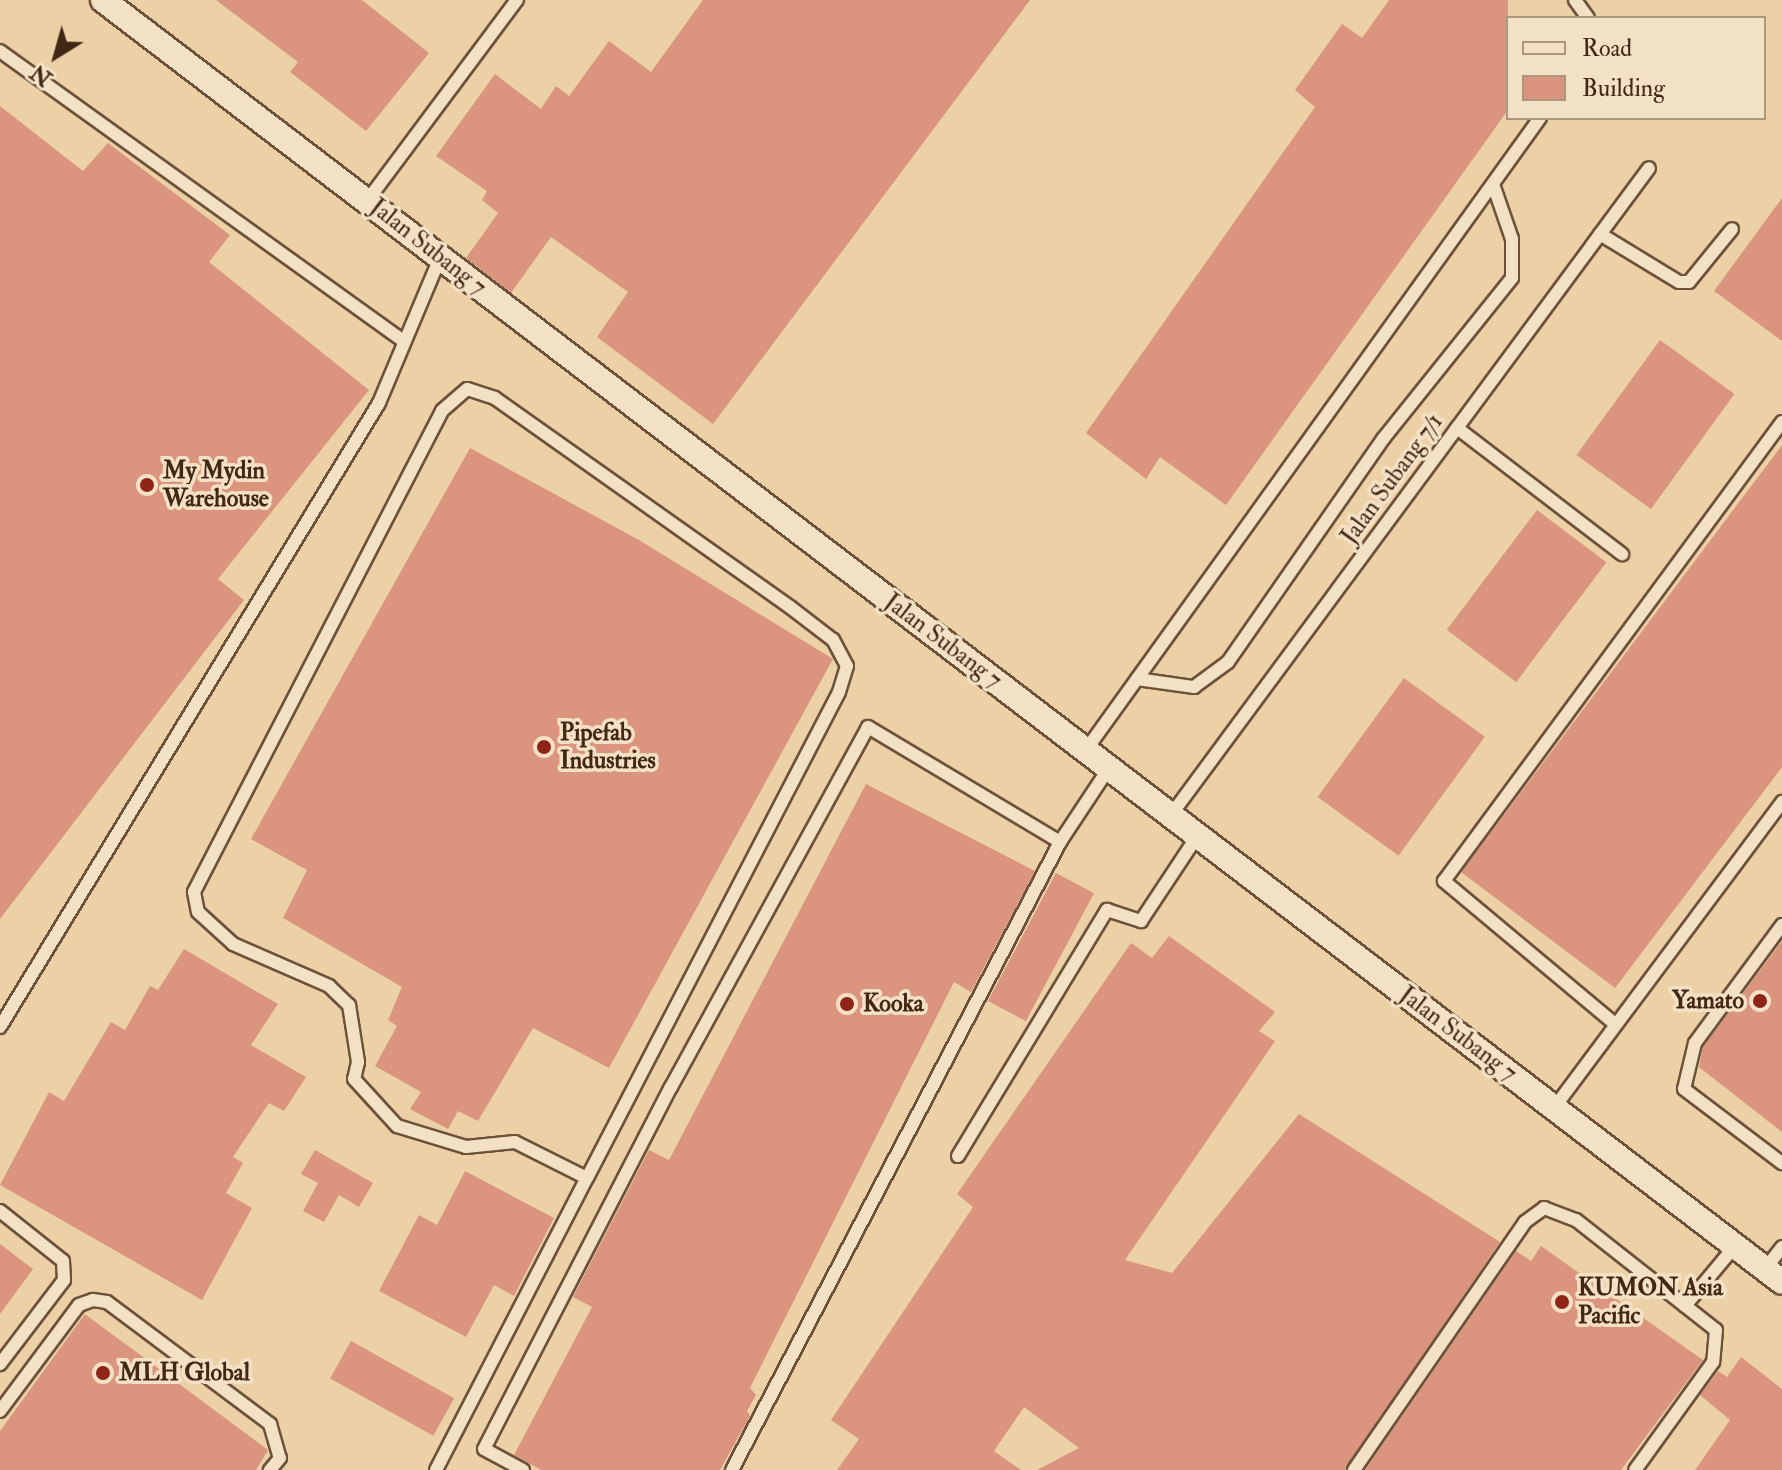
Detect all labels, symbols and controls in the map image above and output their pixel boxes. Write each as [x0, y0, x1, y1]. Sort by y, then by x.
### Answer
north arrow [16, 16, 96, 96]
legend [1506, 16, 1766, 120]
text: Road [1582, 33, 1632, 64]
text: N [25, 58, 58, 92]
text: Building [1582, 73, 1665, 104]
street label: Jalan Subang 7 [364, 193, 492, 301]
street label: Jalan Subang 7/1 [1335, 408, 1449, 550]
place label: My Mydin Warehouse [163, 457, 269, 513]
marker: My Mydin Warehouse [138, 476, 156, 494]
street label: Jalan Subang 7 [878, 587, 1008, 695]
place label: Pipefab Industries [560, 719, 656, 775]
marker: Pipefab Industries [535, 738, 553, 756]
street label: Jalan Subang 7 [1393, 980, 1523, 1088]
place label: Yamato [1672, 987, 1744, 1015]
place label: Kooka [863, 990, 924, 1018]
marker: Yamato [1751, 992, 1769, 1010]
marker: Kooka [838, 995, 856, 1013]
place label: KUMON Asia Pacific [1578, 1274, 1723, 1330]
marker: KUMON Asia Pacific [1553, 1293, 1571, 1311]
place label: MLH Global [119, 1359, 250, 1387]
marker: MLH Global [94, 1364, 112, 1382]

